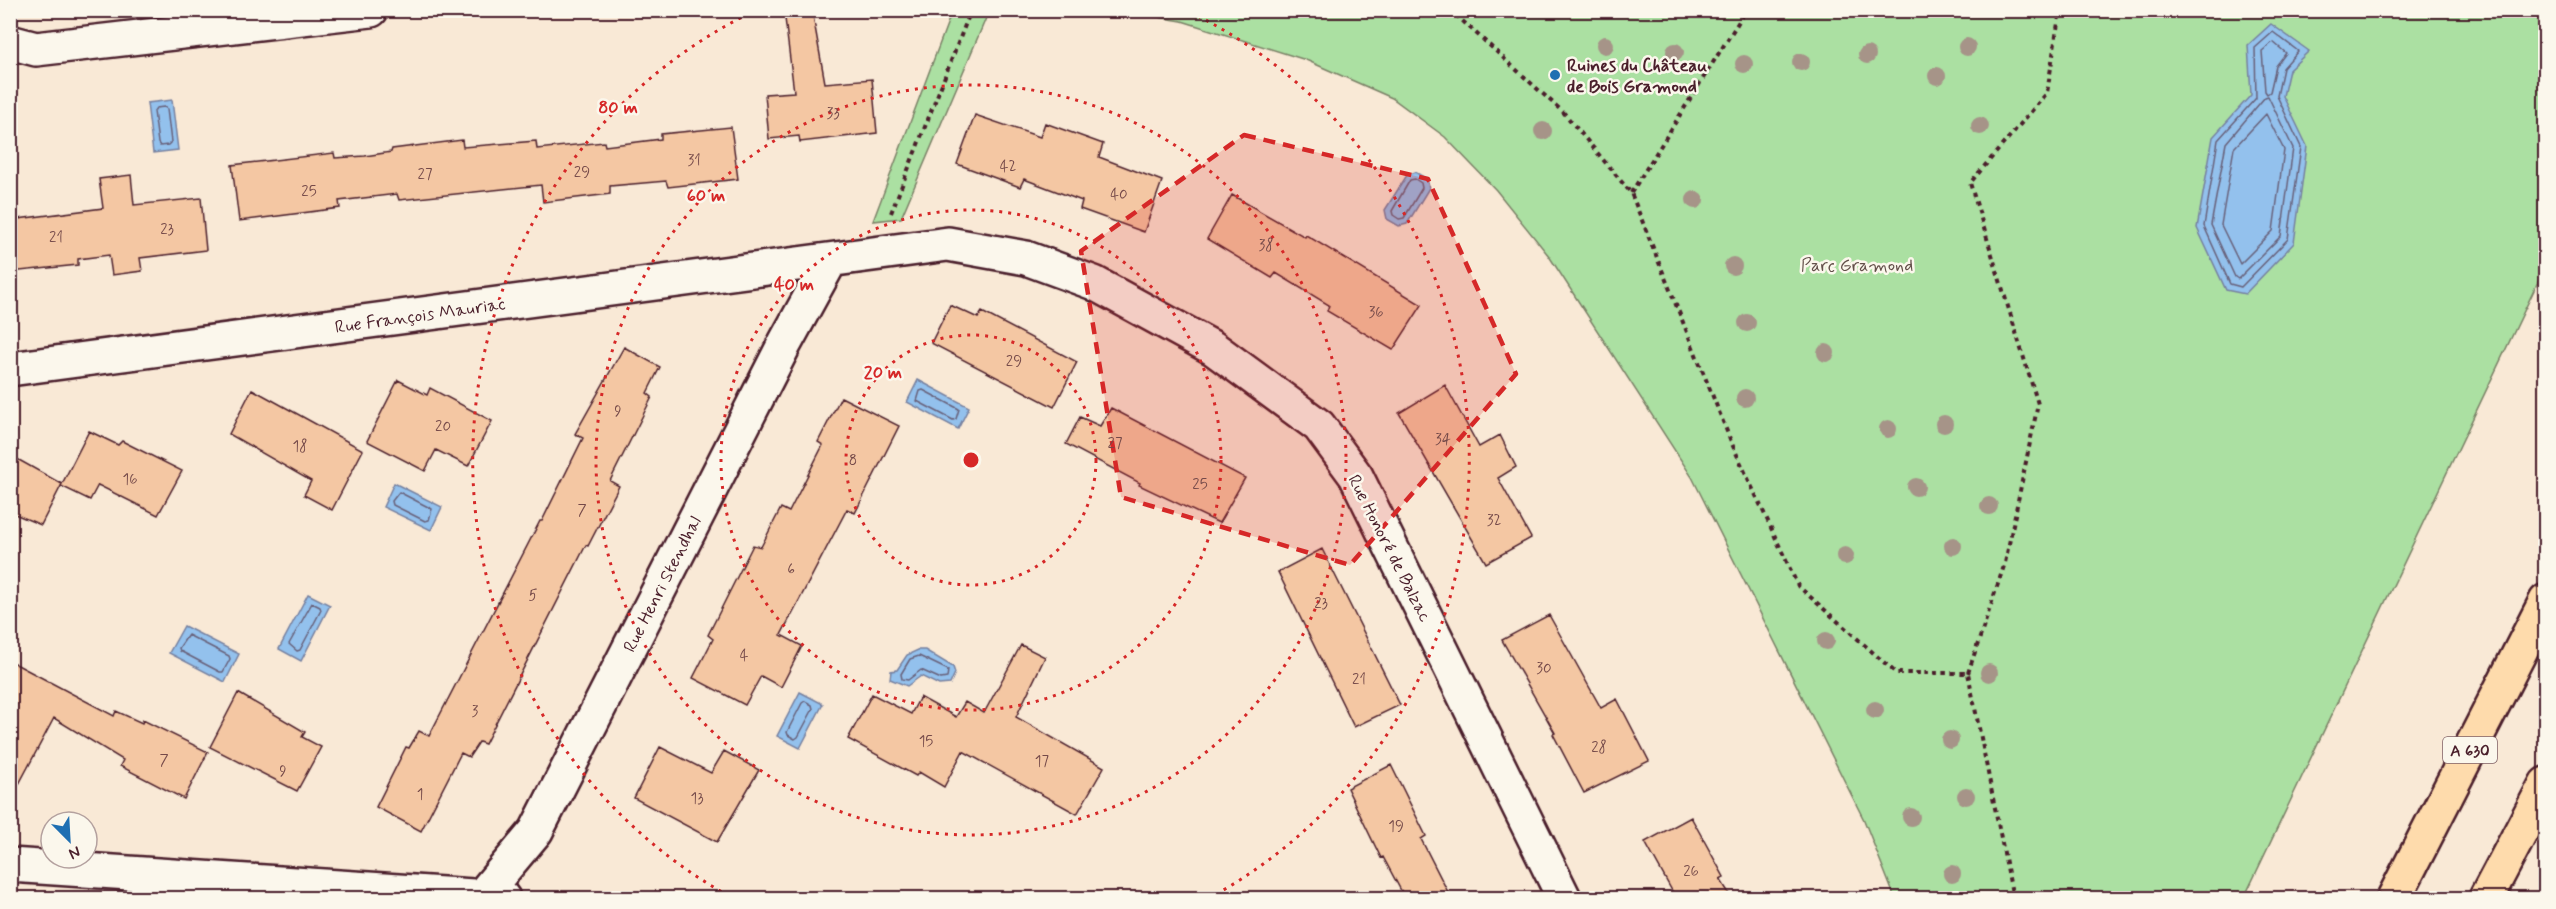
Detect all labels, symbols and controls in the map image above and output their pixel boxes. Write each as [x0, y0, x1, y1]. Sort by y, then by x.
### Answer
place label: Ruines du Château de Bois Gramond [1567, 54, 1707, 99]
marker: Ruines du Château de Bois Gramond [1548, 68, 1562, 82]
text: 80 m [598, 96, 638, 120]
house number: 33 [826, 104, 840, 124]
house number: 31 [687, 151, 701, 171]
house number: 42 [1000, 157, 1016, 177]
house number: 29 [574, 163, 590, 183]
house number: 27 [418, 165, 433, 185]
house number: 25 [301, 182, 317, 202]
text: 60 m [687, 184, 725, 208]
house number: 40 [1110, 185, 1128, 205]
house number: 23 [160, 220, 174, 240]
house number: 21 [49, 228, 63, 248]
house number: 38 [1258, 236, 1274, 256]
park label: Parc Gramond [1801, 254, 1913, 278]
text: 40 m [774, 273, 814, 297]
street label: Rue François Mauriac [333, 292, 507, 340]
house number: 36 [1368, 303, 1384, 323]
house number: 29 [1006, 352, 1022, 372]
text: 20 m [864, 361, 902, 385]
house number: 9 [614, 402, 622, 422]
house number: 20 [435, 417, 451, 437]
house number: 34 [1435, 430, 1451, 450]
house number: 27 [1108, 434, 1123, 454]
house number: 18 [293, 437, 307, 457]
centre of rings [961, 450, 981, 470]
house number: 8 [849, 451, 857, 471]
house number: 16 [122, 470, 138, 490]
street label: Rue Honoré de Balzac [1342, 471, 1437, 626]
house number: 25 [1192, 475, 1208, 495]
house number: 7 [577, 501, 587, 521]
house number: 32 [1487, 511, 1501, 531]
street label: Rue Henri Stendhal [618, 512, 708, 657]
house number: 6 [787, 560, 795, 580]
house number: 5 [528, 586, 538, 606]
house number: 23 [1314, 594, 1328, 614]
house number: 4 [740, 646, 749, 666]
house number: 30 [1536, 659, 1552, 679]
house number: 21 [1352, 670, 1366, 690]
house number: 3 [472, 702, 479, 722]
house number: 15 [919, 732, 933, 752]
road number: A 630 [2443, 737, 2497, 763]
house number: 28 [1591, 738, 1607, 758]
house number: 7 [159, 751, 169, 771]
house number: 17 [1035, 752, 1050, 772]
house number: 9 [279, 762, 287, 782]
house number: 1 [417, 785, 423, 805]
house number: 13 [690, 789, 704, 809]
north arrow [39, 810, 99, 870]
house number: 19 [1388, 817, 1404, 837]
text: N [65, 841, 84, 864]
house number: 26 [1683, 862, 1699, 882]

